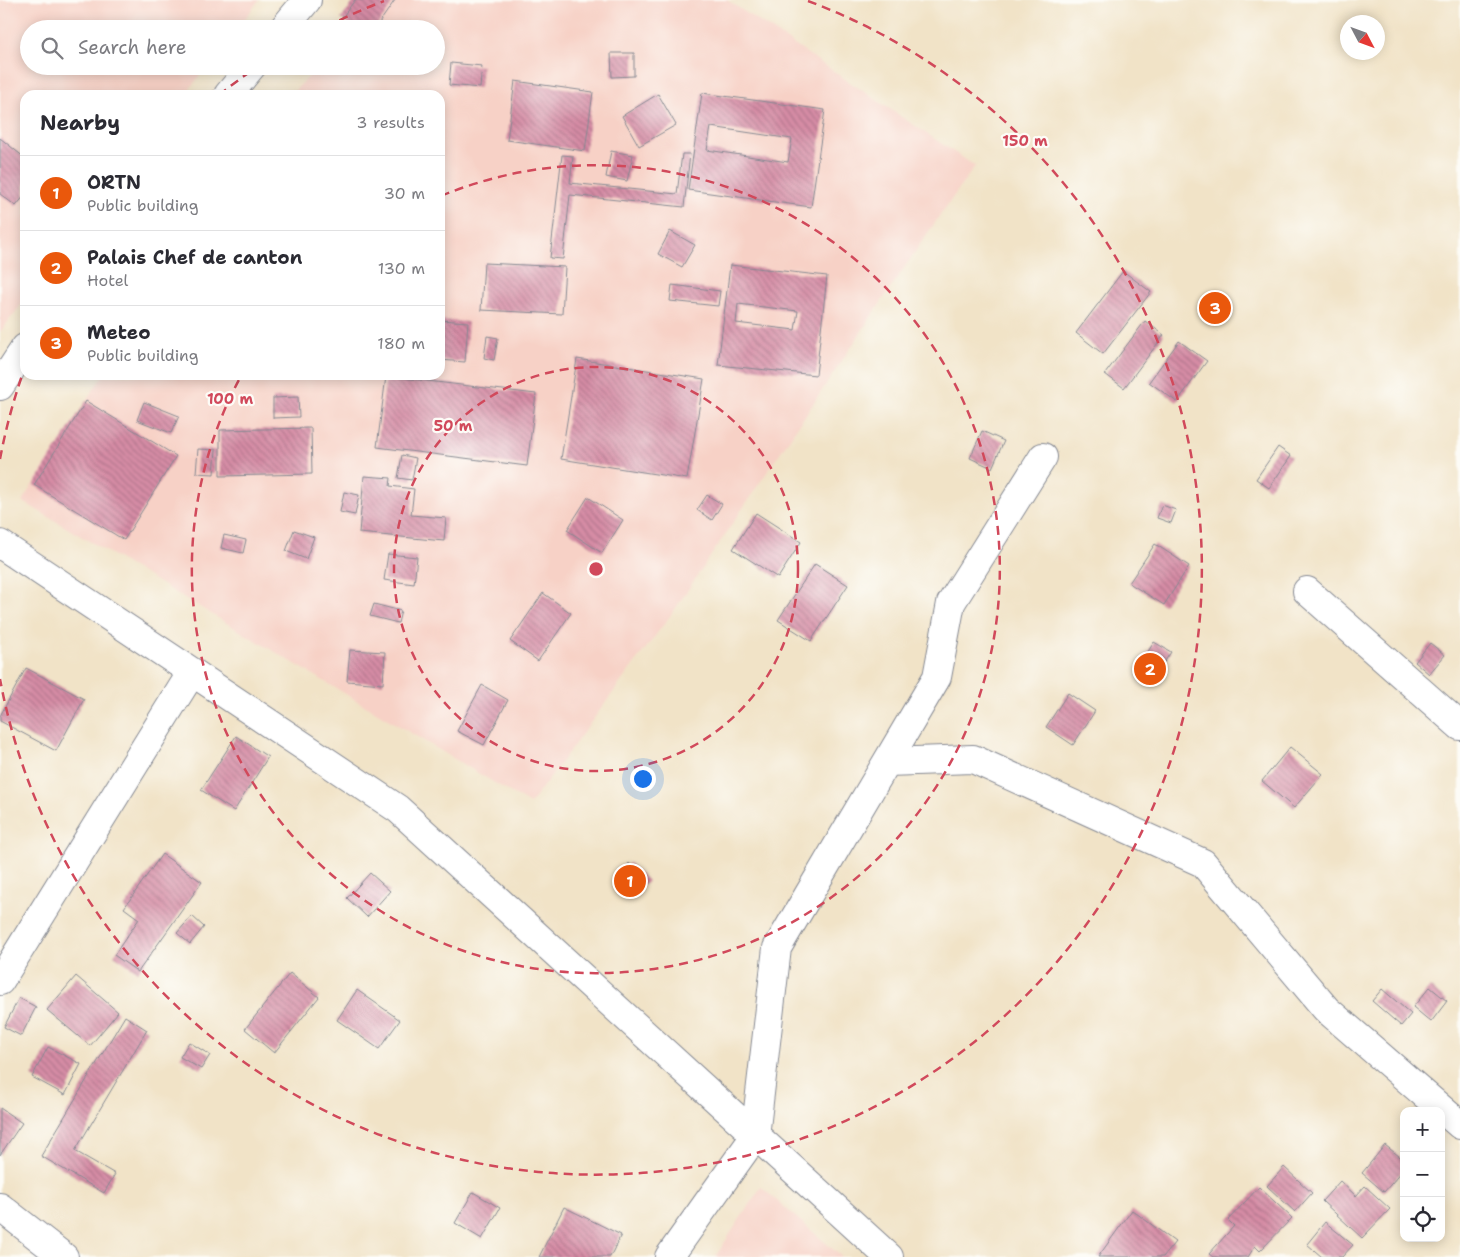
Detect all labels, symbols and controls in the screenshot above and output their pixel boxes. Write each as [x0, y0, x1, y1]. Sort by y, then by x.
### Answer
north arrow [1340, 15, 1385, 60]
search box [20, 20, 445, 75]
icon: search [38, 34, 66, 62]
text: Search here [78, 35, 187, 60]
text: Nearby [40, 109, 120, 137]
text: 3 results [356, 112, 425, 133]
text: 150 m [1002, 131, 1048, 151]
text: ORTN [87, 170, 141, 195]
text: 1 [52, 183, 60, 204]
text: 30 m [384, 183, 425, 204]
text: Public building [87, 195, 199, 216]
text: Palais Chef de canton [87, 245, 302, 270]
text: 2 [50, 258, 62, 279]
text: 130 m [378, 258, 425, 279]
text: Hotel [87, 270, 128, 291]
pin: 3 [1199, 289, 1231, 327]
text: Meteo [87, 320, 151, 345]
text: 3 [50, 333, 62, 354]
text: 180 m [377, 333, 425, 354]
text: Public building [87, 345, 199, 366]
text: 100 m [207, 389, 253, 409]
text: 50 m [434, 416, 473, 436]
centre of rings [587, 560, 605, 578]
pin: 2 [1134, 650, 1166, 688]
your location [630, 766, 656, 792]
pin: 1 [614, 862, 646, 900]
map controls [1400, 1107, 1445, 1242]
button: + [1400, 1107, 1445, 1152]
button: − [1400, 1152, 1445, 1197]
button: locate [1400, 1197, 1445, 1242]

